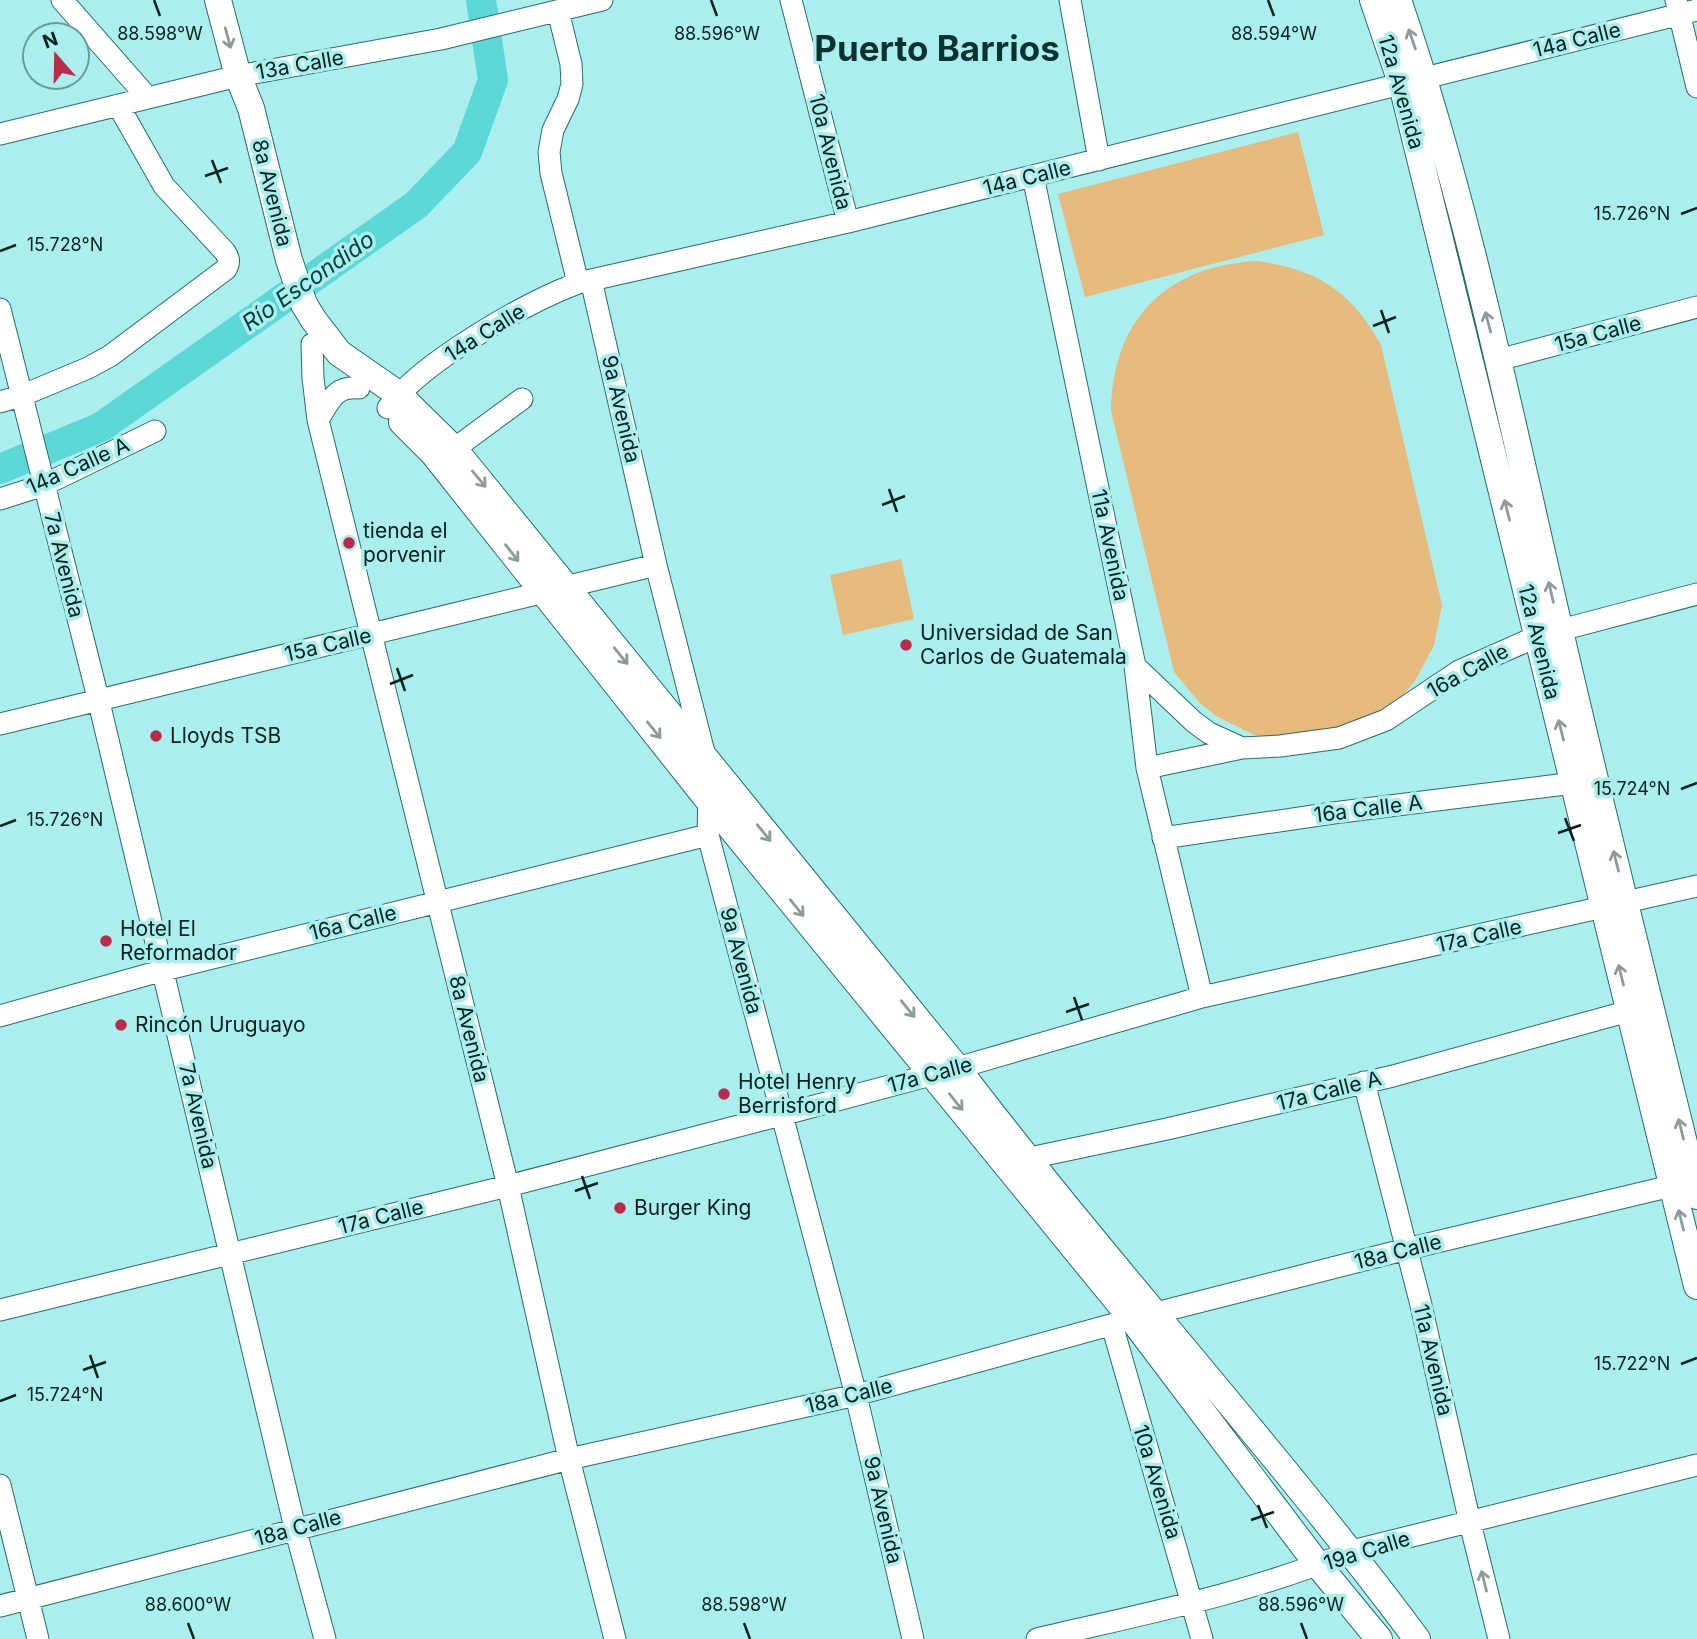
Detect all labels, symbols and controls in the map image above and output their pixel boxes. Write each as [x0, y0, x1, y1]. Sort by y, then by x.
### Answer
street label: 14a Calle [1531, 17, 1623, 62]
north arrow [21, 21, 91, 91]
text: 88.598°W [117, 23, 203, 44]
text: 88.596°W [674, 23, 760, 44]
text: 88.594°W [1231, 23, 1317, 44]
one-way arrow [222, 26, 235, 49]
text: N [40, 27, 61, 54]
district label: Puerto Barrios [814, 27, 1060, 69]
one-way arrow [1405, 29, 1417, 51]
street label: 12a Avenida [1373, 32, 1430, 152]
street label: 13a Calle [254, 44, 346, 85]
street label: 10a Avenida [804, 91, 857, 212]
street label: 8a Avenida [247, 137, 298, 249]
street label: 14a Calle [981, 155, 1073, 200]
text: 15.726°N [1594, 203, 1670, 224]
water label: Río Escondido [237, 225, 379, 337]
text: 15.728°N [27, 234, 103, 255]
street label: 14a Calle [440, 298, 529, 367]
street label: 15a Calle [1552, 310, 1644, 357]
one-way arrow [1481, 312, 1494, 334]
street label: 9a Avenida [597, 353, 646, 465]
street label: 14a Calle A [23, 432, 133, 499]
one-way arrow [471, 469, 487, 487]
street label: 11a Avenida [1086, 487, 1135, 603]
one-way arrow [1500, 499, 1513, 521]
street label: 7a Avenida [39, 510, 90, 620]
place label: tienda el porvenir [363, 518, 448, 567]
marker: tienda el porvenir [341, 535, 357, 551]
one-way arrow [504, 543, 520, 561]
one-way arrow [1543, 581, 1557, 604]
street label: 12a Avenida [1513, 582, 1566, 702]
place label: Universidad de San Carlos de Guatemala [920, 620, 1127, 669]
street label: 15a Calle [282, 622, 374, 667]
marker: Universidad de San Carlos de Guatemala [898, 637, 914, 653]
street label: 16a Calle [1423, 638, 1513, 703]
one-way arrow [613, 647, 629, 665]
one-way arrow [1554, 720, 1567, 742]
one-way arrow [646, 721, 662, 739]
place label: Lloyds TSB [170, 723, 281, 748]
marker: Lloyds TSB [148, 728, 164, 744]
text: 15.724°N [1594, 778, 1670, 799]
street label: 16a Calle A [1312, 789, 1424, 828]
text: 15.726°N [27, 809, 103, 830]
one-way arrow [757, 823, 772, 841]
one-way arrow [1609, 850, 1622, 872]
one-way arrow [789, 898, 804, 916]
street label: 16a Calle [307, 900, 399, 945]
street label: 9a Avenida [715, 905, 768, 1017]
street label: 17a Calle [1434, 914, 1524, 957]
place label: Hotel El Reformador [120, 916, 237, 965]
marker: Hotel El Reformador [98, 933, 114, 949]
one-way arrow [1613, 964, 1627, 987]
street label: 8a Avenida [444, 973, 495, 1085]
one-way arrow [900, 1000, 916, 1018]
place label: Rincón Uruguayo [135, 1012, 306, 1037]
marker: Rincón Uruguayo [113, 1017, 129, 1033]
street label: 17a Calle [885, 1051, 975, 1098]
street label: 7a Avenida [174, 1061, 223, 1171]
street label: 17a Calle A [1274, 1065, 1384, 1116]
place label: Hotel Henry Berrisford [738, 1069, 857, 1118]
marker: Hotel Henry Berrisford [716, 1086, 732, 1102]
one-way arrow [949, 1093, 964, 1111]
one-way arrow [1674, 1118, 1687, 1141]
street label: 17a Calle [336, 1194, 426, 1239]
place label: Burger King [634, 1195, 751, 1220]
marker: Burger King [612, 1200, 628, 1216]
one-way arrow [1674, 1209, 1687, 1232]
street label: 18a Calle [1352, 1229, 1444, 1274]
street label: 11a Avenida [1409, 1302, 1458, 1418]
text: 15.722°N [1594, 1353, 1670, 1374]
street label: 18a Calle [803, 1373, 895, 1418]
text: 15.724°N [27, 1384, 103, 1405]
street label: 10a Avenida [1128, 1422, 1187, 1542]
street label: 9a Avenida [859, 1454, 908, 1566]
street label: 18a Calle [252, 1504, 344, 1551]
street label: 19a Calle [1321, 1526, 1413, 1575]
one-way arrow [1477, 1570, 1490, 1593]
text: 88.600°W [145, 1594, 231, 1615]
text: 88.598°W [701, 1594, 787, 1615]
text: 88.596°W [1258, 1594, 1344, 1615]

